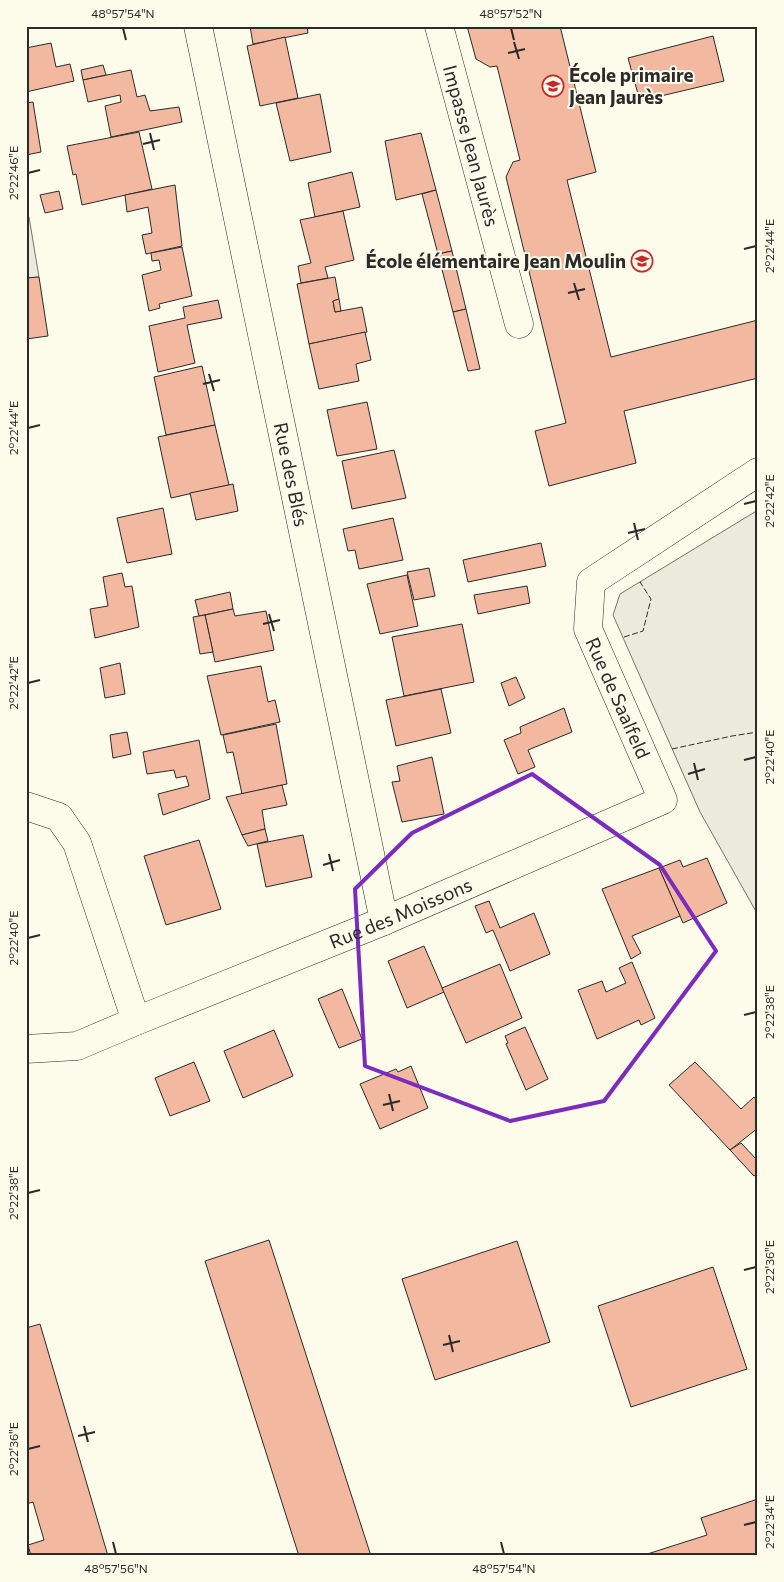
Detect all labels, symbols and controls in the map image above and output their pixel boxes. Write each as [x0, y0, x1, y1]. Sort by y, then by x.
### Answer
text: 48°57'54"N [91, 6, 155, 20]
text: 48°57'52"N [480, 6, 542, 20]
street label: Impasse Jean Jaurès [439, 62, 504, 229]
place label: École primaire Jean Jaurès [569, 63, 694, 108]
school or university icon: École primaire Jean Jaurès [541, 74, 565, 98]
text: 2°22'46"E [6, 146, 20, 200]
text: 2°22'44"E [762, 219, 776, 273]
place label: École élémentaire Jean Moulin [365, 249, 626, 272]
school or university icon: École élémentaire Jean Moulin [630, 249, 654, 273]
text: 2°22'44"E [6, 401, 20, 455]
street label: Rue des Blés [270, 420, 314, 529]
text: 2°22'42"E [762, 474, 776, 528]
street label: Rue de Saalfeld [581, 634, 655, 762]
text: 2°22'42"E [6, 656, 20, 710]
text: 2°22'40"E [762, 730, 776, 784]
street label: Rue des Moissons [326, 872, 475, 953]
text: 2°22'40"E [6, 911, 20, 965]
text: 2°22'38"E [762, 985, 776, 1039]
text: 2°22'38"E [6, 1166, 20, 1220]
text: 2°22'36"E [762, 1240, 776, 1294]
text: 2°22'36"E [6, 1422, 20, 1476]
text: 2°22'34"E [762, 1495, 776, 1549]
text: 48°57'56"N [84, 1561, 148, 1575]
text: 48°57'54"N [472, 1561, 536, 1575]

